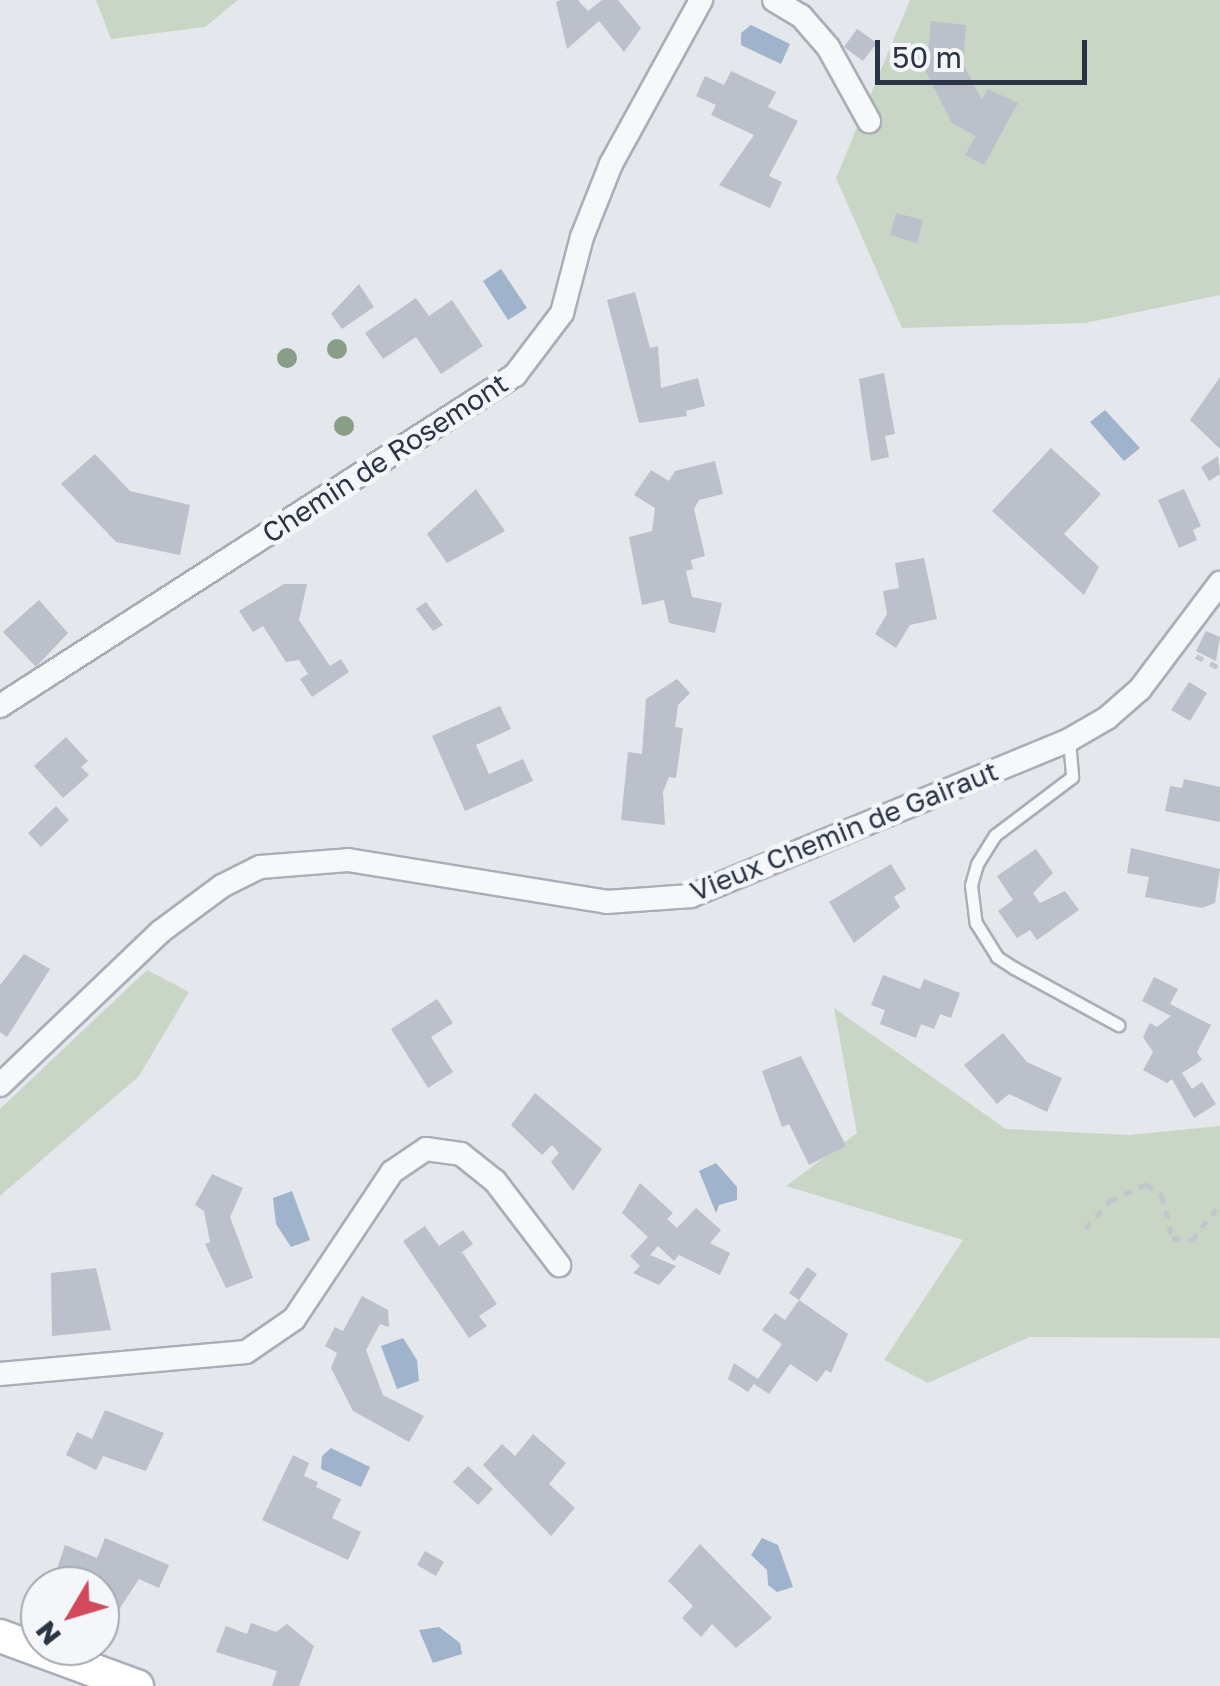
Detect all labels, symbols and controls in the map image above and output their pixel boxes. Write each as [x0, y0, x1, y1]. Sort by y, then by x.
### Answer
scale bar [880, 20, 1092, 82]
text: 50 m [892, 39, 962, 75]
street label: Chemin de Rosemont [256, 366, 514, 550]
street label: Vieux Chemin de Gairaut [685, 754, 1003, 908]
north arrow [20, 1566, 120, 1666]
text: N [28, 1615, 67, 1652]

